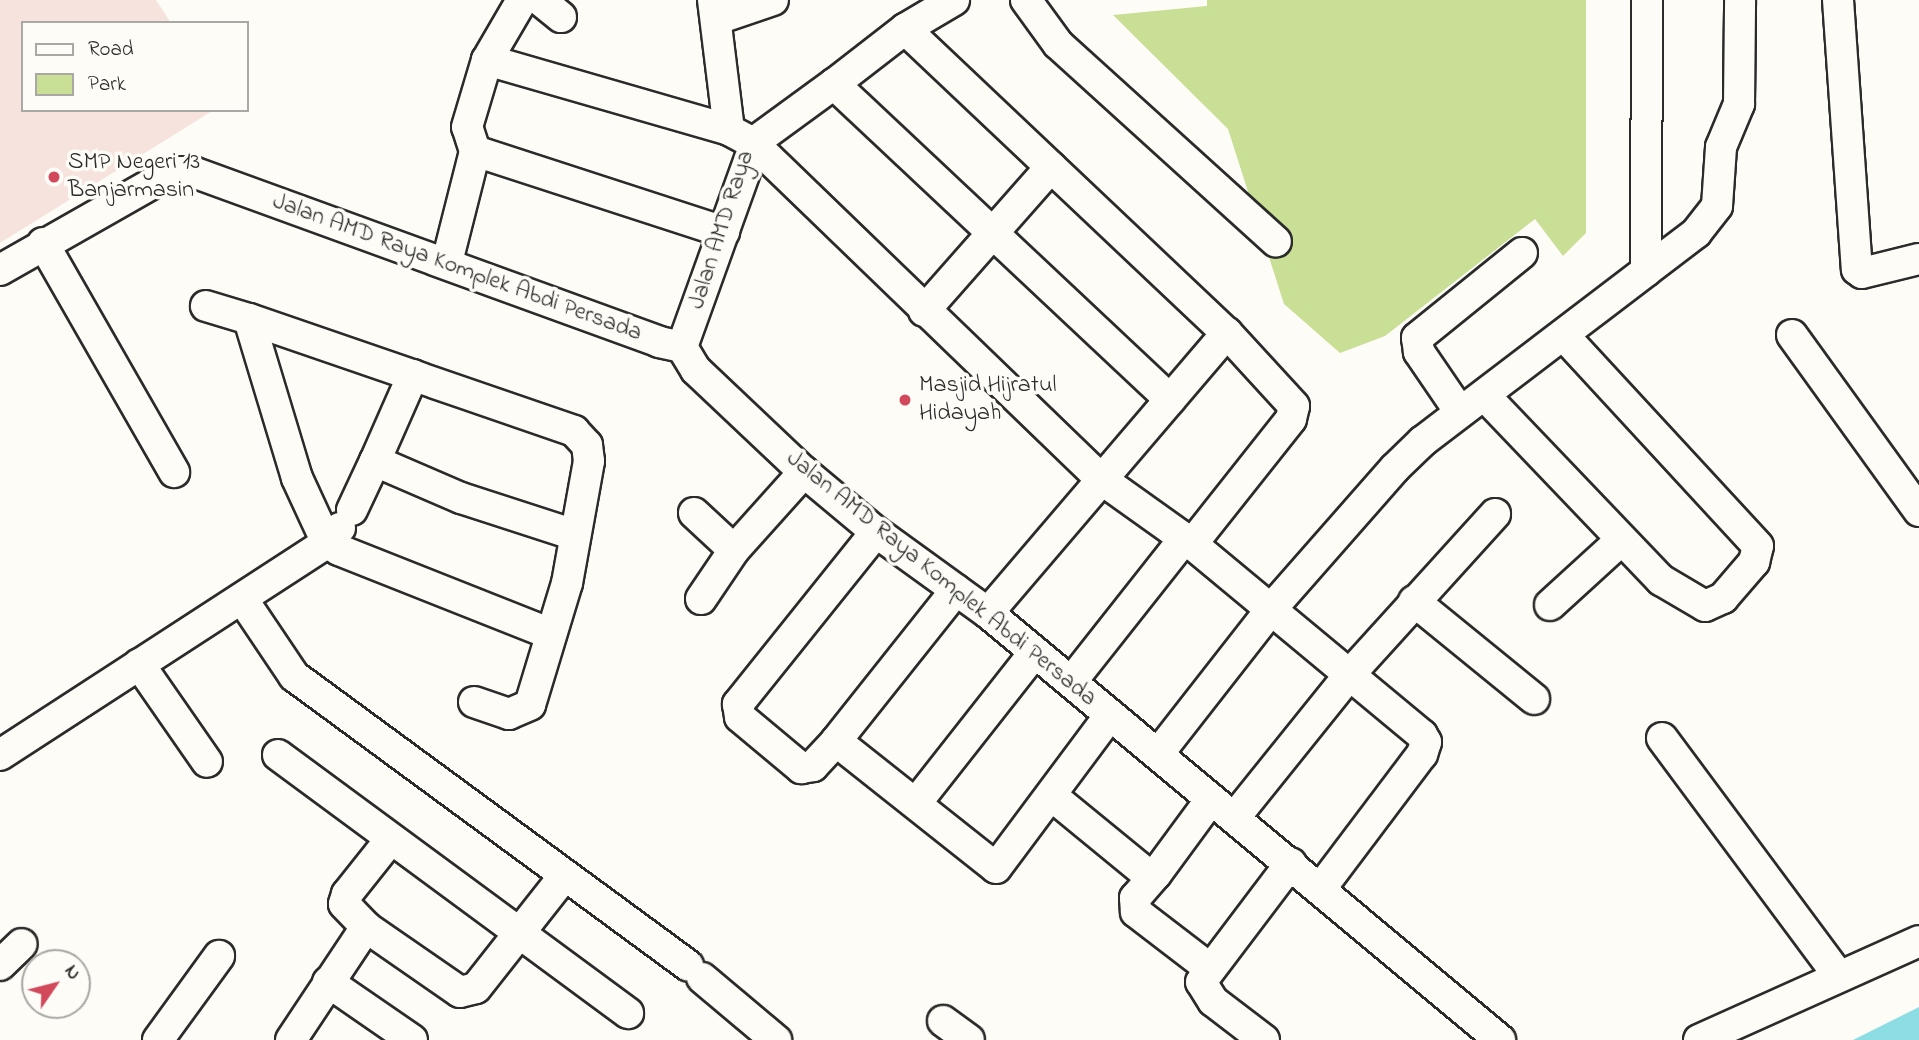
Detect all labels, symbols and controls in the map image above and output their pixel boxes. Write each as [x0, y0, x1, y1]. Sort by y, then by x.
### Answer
legend [21, 21, 248, 112]
text: Road [88, 35, 134, 65]
text: Park [88, 70, 126, 100]
street label: Jalan AMD Raya [683, 147, 761, 313]
place label: SMP Negeri 13 Banjarmasin [68, 149, 200, 205]
marker: SMP Negeri 13 Banjarmasin [46, 169, 62, 185]
street label: Jalan AMD Raya Komplek Abdi Persada [268, 188, 646, 348]
place label: Masjid Hijratul Hidayah [919, 372, 1057, 428]
marker: Masjid Hijratul Hidayah [897, 392, 913, 408]
street label: Jalan AMD Raya Komplek Abdi Persada [780, 445, 1102, 713]
north arrow [21, 949, 91, 1019]
text: N [57, 960, 87, 986]

